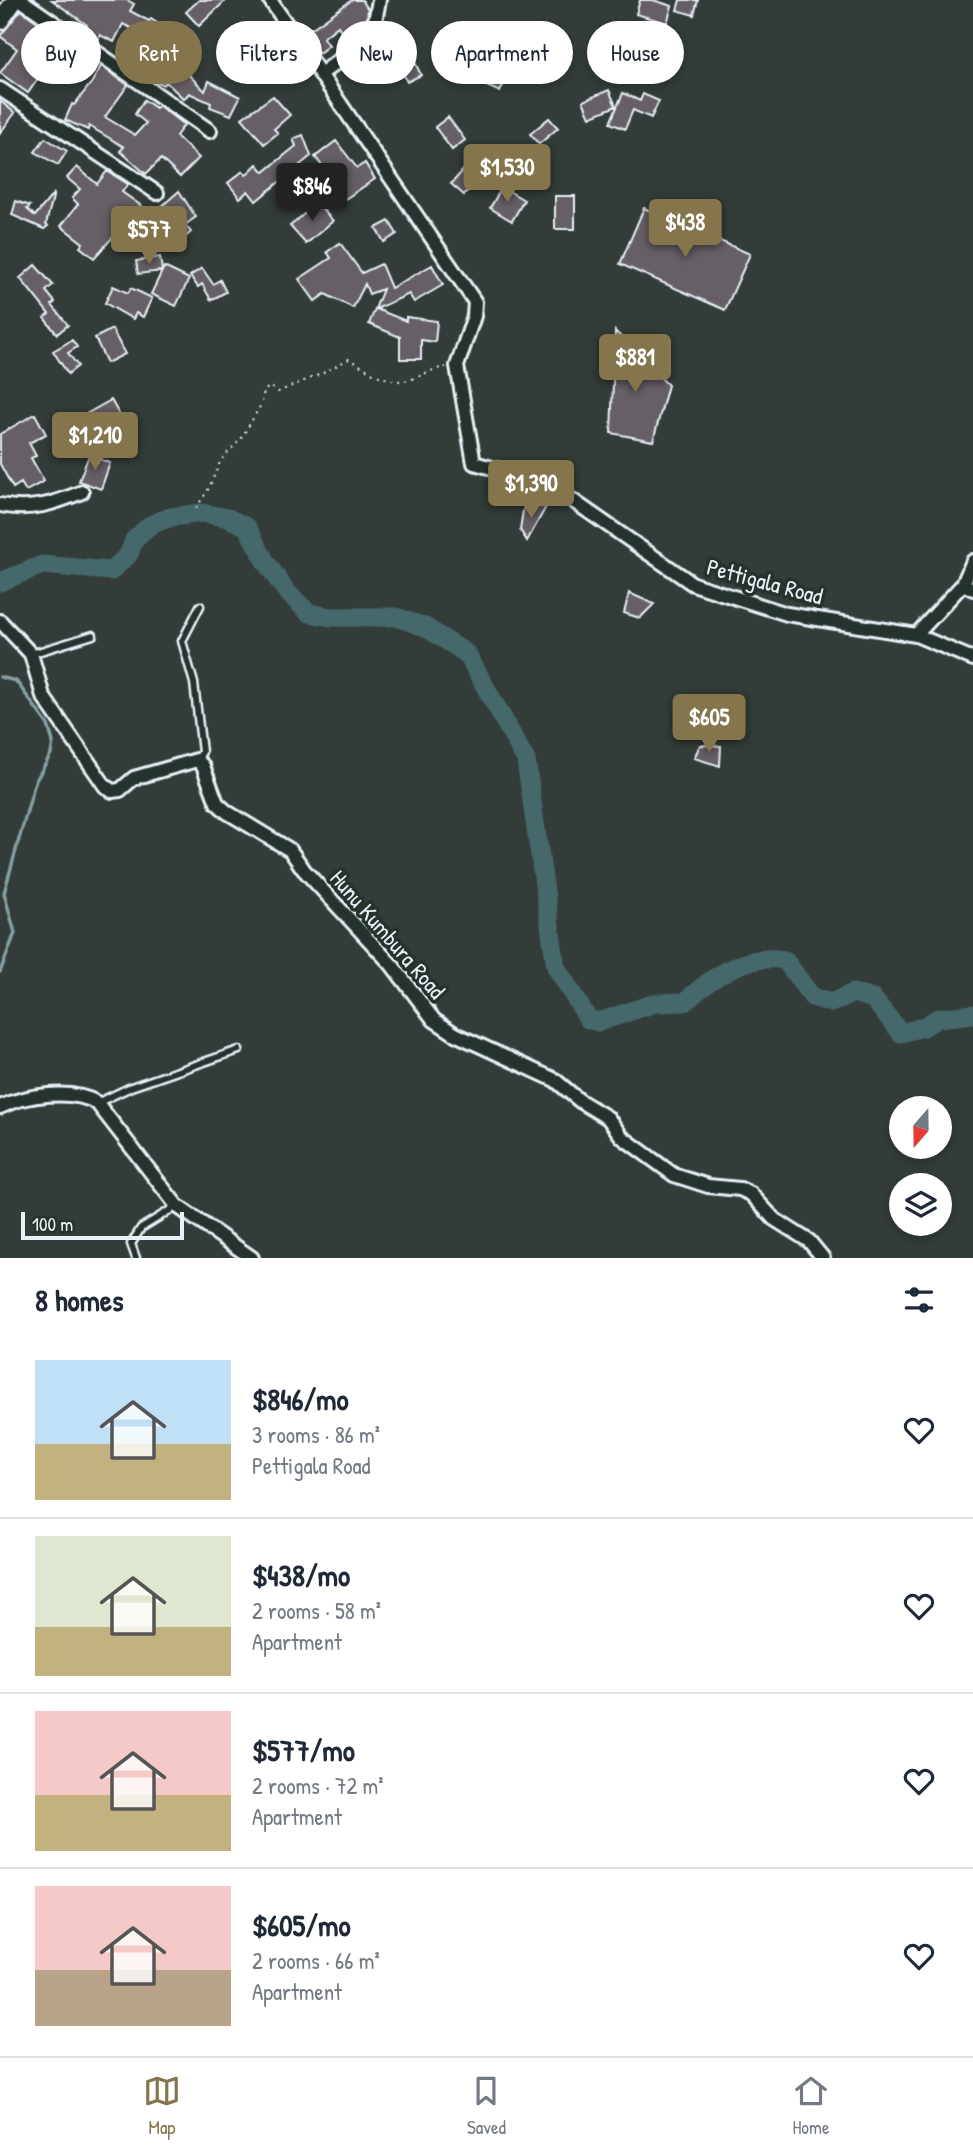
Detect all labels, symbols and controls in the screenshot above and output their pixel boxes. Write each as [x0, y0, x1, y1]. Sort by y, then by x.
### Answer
chip: Buy [21, 21, 101, 84]
chip: Rent [115, 21, 202, 84]
chip: Filters [216, 21, 322, 84]
chip: New [336, 21, 417, 84]
chip: Apartment [431, 21, 573, 84]
chip: House [587, 21, 684, 84]
pin: $1,530 [450, 144, 564, 204]
text: $1,530 [480, 151, 535, 182]
pin: $846 [271, 164, 353, 223]
text: $846 [292, 170, 332, 201]
pin: $438 [644, 200, 726, 259]
pin: $577 [108, 206, 190, 266]
text: $438 [665, 206, 705, 237]
text: $577 [127, 213, 171, 244]
pin: $881 [594, 334, 676, 394]
text: $881 [615, 341, 655, 372]
pin: $1,210 [38, 412, 152, 472]
text: $1,210 [68, 419, 122, 450]
pin: $1,390 [474, 461, 588, 520]
text: $1,390 [504, 467, 558, 498]
street label: Pettigala Road [704, 551, 826, 611]
pin: $605 [668, 694, 750, 754]
text: $605 [689, 701, 729, 732]
street label: Hunu Kumbura Road [323, 863, 453, 1005]
north arrow [889, 1096, 952, 1158]
map controls [889, 1096, 952, 1236]
button: layers [889, 1173, 952, 1236]
scale bar [21, 1209, 184, 1241]
text: 100 m [32, 1211, 73, 1237]
text: 8 homes [35, 1280, 123, 1320]
icon: filters [900, 1281, 938, 1319]
text: $846/mo [252, 1379, 349, 1419]
icon: home [91, 1388, 175, 1472]
icon: heart [900, 1411, 938, 1449]
text: 3 rooms · 86 m² [252, 1419, 380, 1450]
text: Pettigala Road [252, 1450, 371, 1481]
text: $438/mo [252, 1555, 350, 1595]
icon: home [91, 1564, 175, 1648]
icon: heart [900, 1587, 938, 1625]
text: 2 rooms · 58 m² [252, 1595, 381, 1626]
text: Apartment [252, 1626, 342, 1657]
text: $577/mo [252, 1730, 355, 1770]
icon: home [91, 1739, 175, 1823]
icon: heart [900, 1762, 938, 1800]
text: 2 rooms · 72 m² [252, 1770, 384, 1801]
text: Apartment [252, 1801, 342, 1832]
text: $605/mo [252, 1905, 351, 1945]
icon: home [91, 1914, 175, 1998]
icon: heart [900, 1937, 938, 1975]
text: 2 rooms · 66 m² [252, 1945, 380, 1976]
text: Apartment [252, 1976, 342, 2007]
tab: Map [143, 2072, 181, 2140]
tab: Saved [467, 2072, 506, 2140]
tab: Home [792, 2072, 830, 2140]

